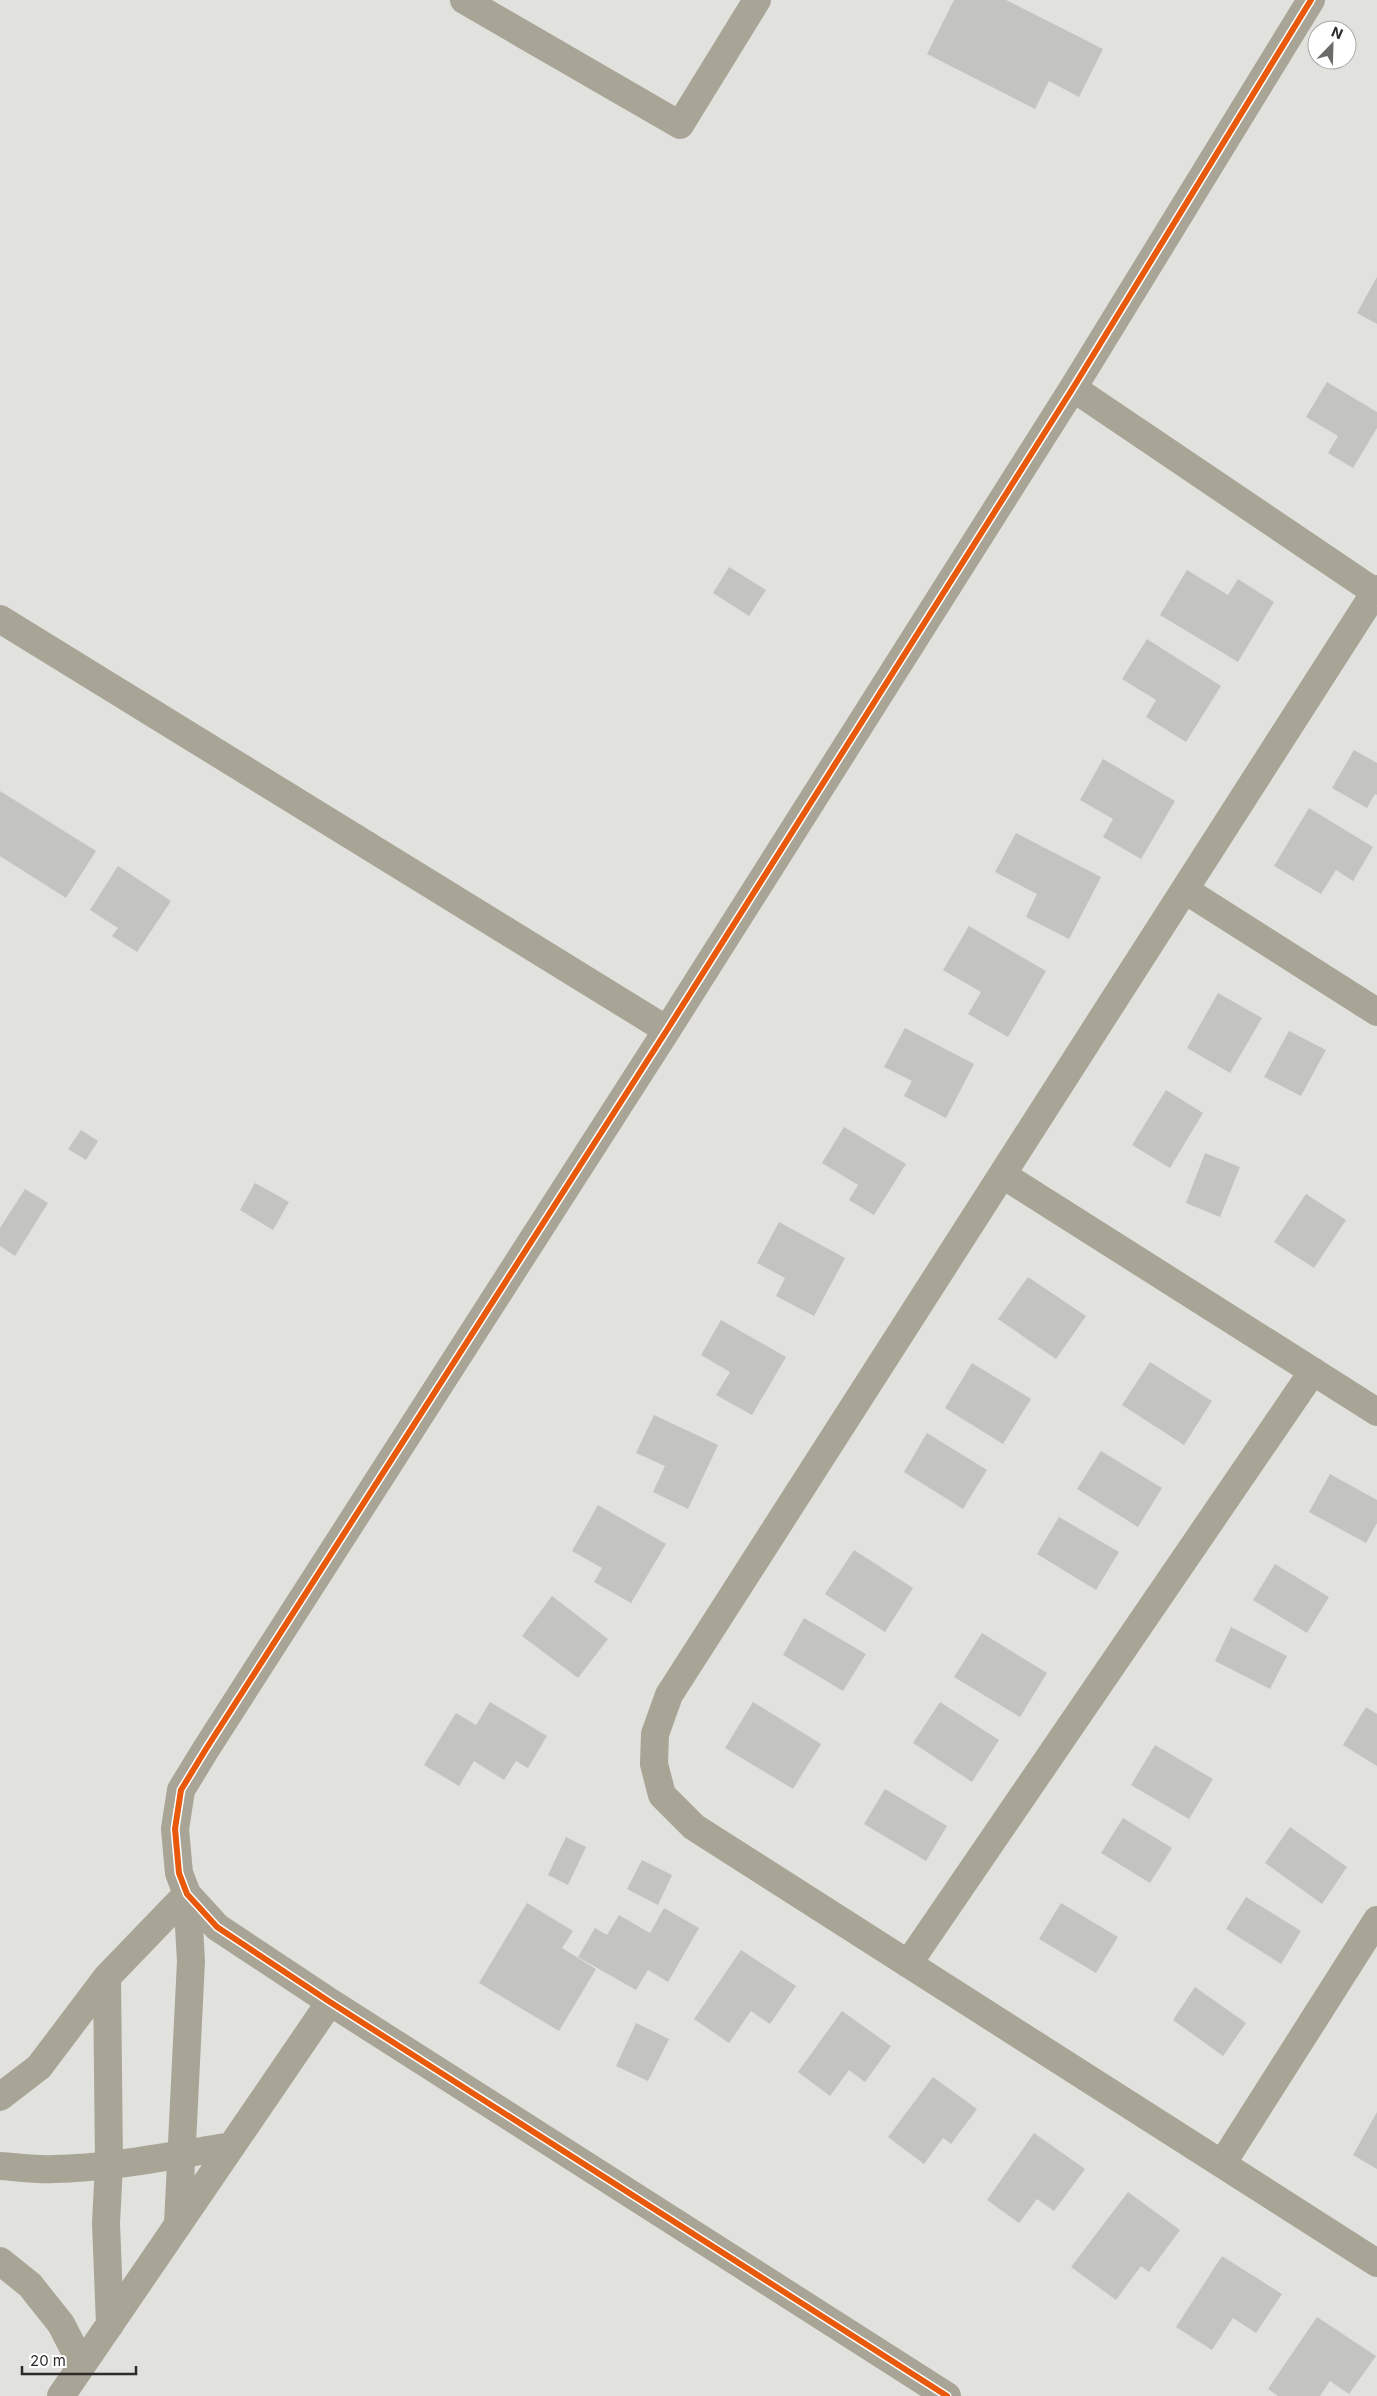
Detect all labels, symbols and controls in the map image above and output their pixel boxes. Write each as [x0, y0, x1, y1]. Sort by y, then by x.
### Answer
north arrow [1307, 20, 1357, 70]
text: N [1329, 23, 1346, 42]
scale bar [22, 2344, 136, 2376]
text: 20 m [30, 2351, 66, 2370]

